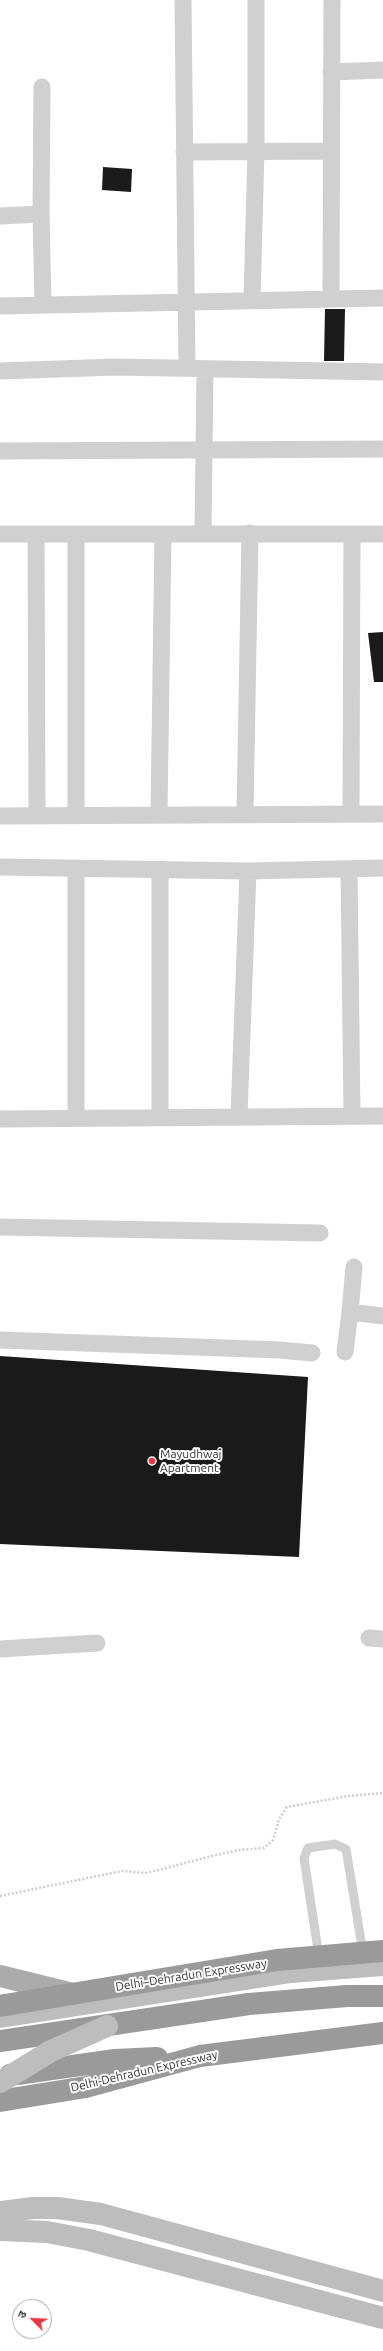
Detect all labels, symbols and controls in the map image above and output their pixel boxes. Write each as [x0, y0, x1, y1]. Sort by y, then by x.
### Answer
place label: Mayudhwaj Apartment [160, 1447, 221, 1475]
marker: Mayudhwaj Apartment [147, 1456, 157, 1466]
street label: Delhi–Dehradun Expressway [114, 1956, 268, 1994]
street label: Delhi-Dehradun Expressway [69, 2047, 219, 2095]
north arrow [12, 2299, 52, 2339]
text: उ [15, 2309, 29, 2320]

